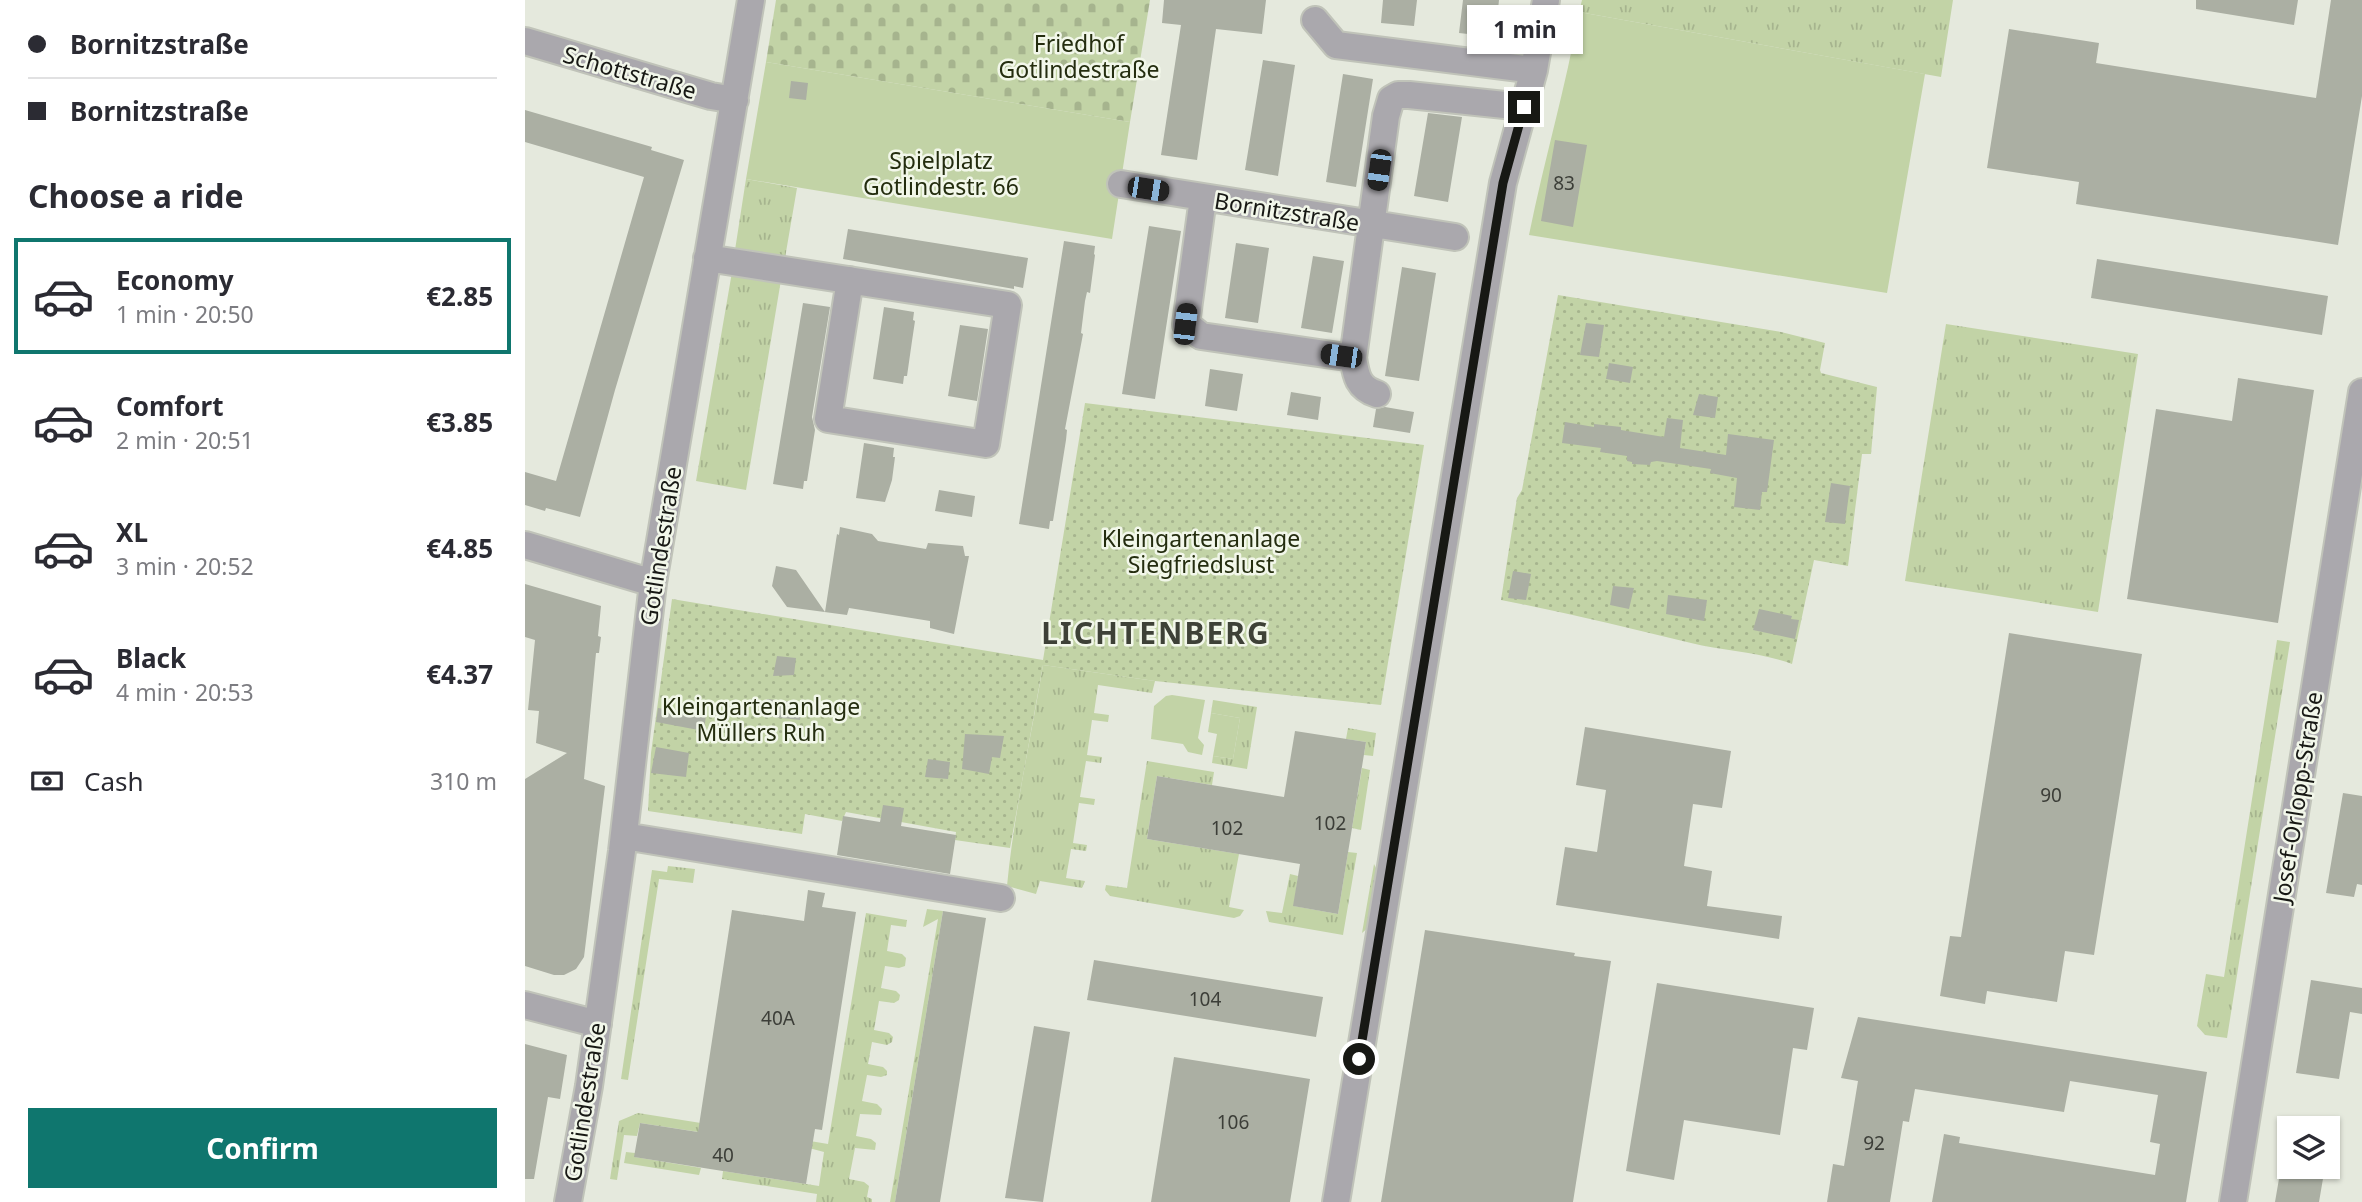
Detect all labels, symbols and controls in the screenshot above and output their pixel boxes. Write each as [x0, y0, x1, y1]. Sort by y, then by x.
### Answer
callout: 1 min [1466, 6, 1582, 55]
text: 1 min [1493, 13, 1557, 45]
text: Bornitzstraße [70, 26, 249, 62]
park label: Friedhof Gotlindestraße [999, 27, 1159, 85]
street label: Schottstraße [560, 38, 700, 106]
route end [1508, 91, 1540, 123]
text: Bornitzstraße [70, 93, 249, 129]
park label: Spielplatz Gotlindestr. 66 [863, 144, 1019, 202]
car [1366, 148, 1393, 192]
house number: 83 [1553, 170, 1575, 196]
text: Choose a ride [28, 174, 244, 217]
car [1126, 175, 1171, 203]
street label: Bornitzstraße [1212, 184, 1362, 238]
text: Economy [116, 262, 234, 298]
icon: car [32, 265, 95, 328]
text: €2.85 [426, 278, 493, 314]
text: 1 min · 20:50 [116, 298, 254, 330]
car [1173, 302, 1198, 346]
car [1319, 343, 1364, 369]
text: Comfort [116, 388, 224, 424]
icon: car [32, 391, 95, 454]
text: €3.85 [426, 404, 493, 440]
text: 2 min · 20:51 [116, 424, 254, 456]
street label: Gotlindestraße [632, 464, 688, 628]
text: XL [116, 514, 148, 550]
icon: car [32, 517, 95, 580]
park label: Kleingartenanlage Siegfriedslust [1102, 522, 1300, 580]
text: €4.85 [426, 530, 493, 566]
text: 3 min · 20:52 [116, 550, 254, 582]
district label: LICHTENBERG [1041, 612, 1271, 653]
text: Black [116, 640, 186, 676]
icon: car [32, 643, 95, 706]
text: €4.37 [426, 656, 493, 692]
text: 4 min · 20:53 [116, 676, 254, 708]
street label: Josef-Orlopp-Straße [2264, 689, 2329, 907]
park label: Kleingartenanlage Müllers Ruh [662, 690, 860, 748]
icon: cash [28, 762, 66, 800]
text: Cash [84, 763, 144, 799]
text: 310 m [430, 765, 497, 797]
house number: 90 [2040, 782, 2062, 808]
house number: 102 [1314, 810, 1346, 836]
house number: 102 [1211, 815, 1243, 841]
house number: 104 [1189, 986, 1221, 1012]
house number: 40A [761, 1005, 796, 1031]
street label: Gotlindestraße [556, 1020, 612, 1184]
route start [1343, 1043, 1375, 1075]
button: Confirm [28, 1108, 497, 1188]
house number: 106 [1217, 1109, 1249, 1135]
map controls [2277, 1116, 2340, 1179]
button: layers [2277, 1116, 2340, 1179]
house number: 92 [1863, 1130, 1885, 1156]
house number: 40 [712, 1142, 734, 1168]

